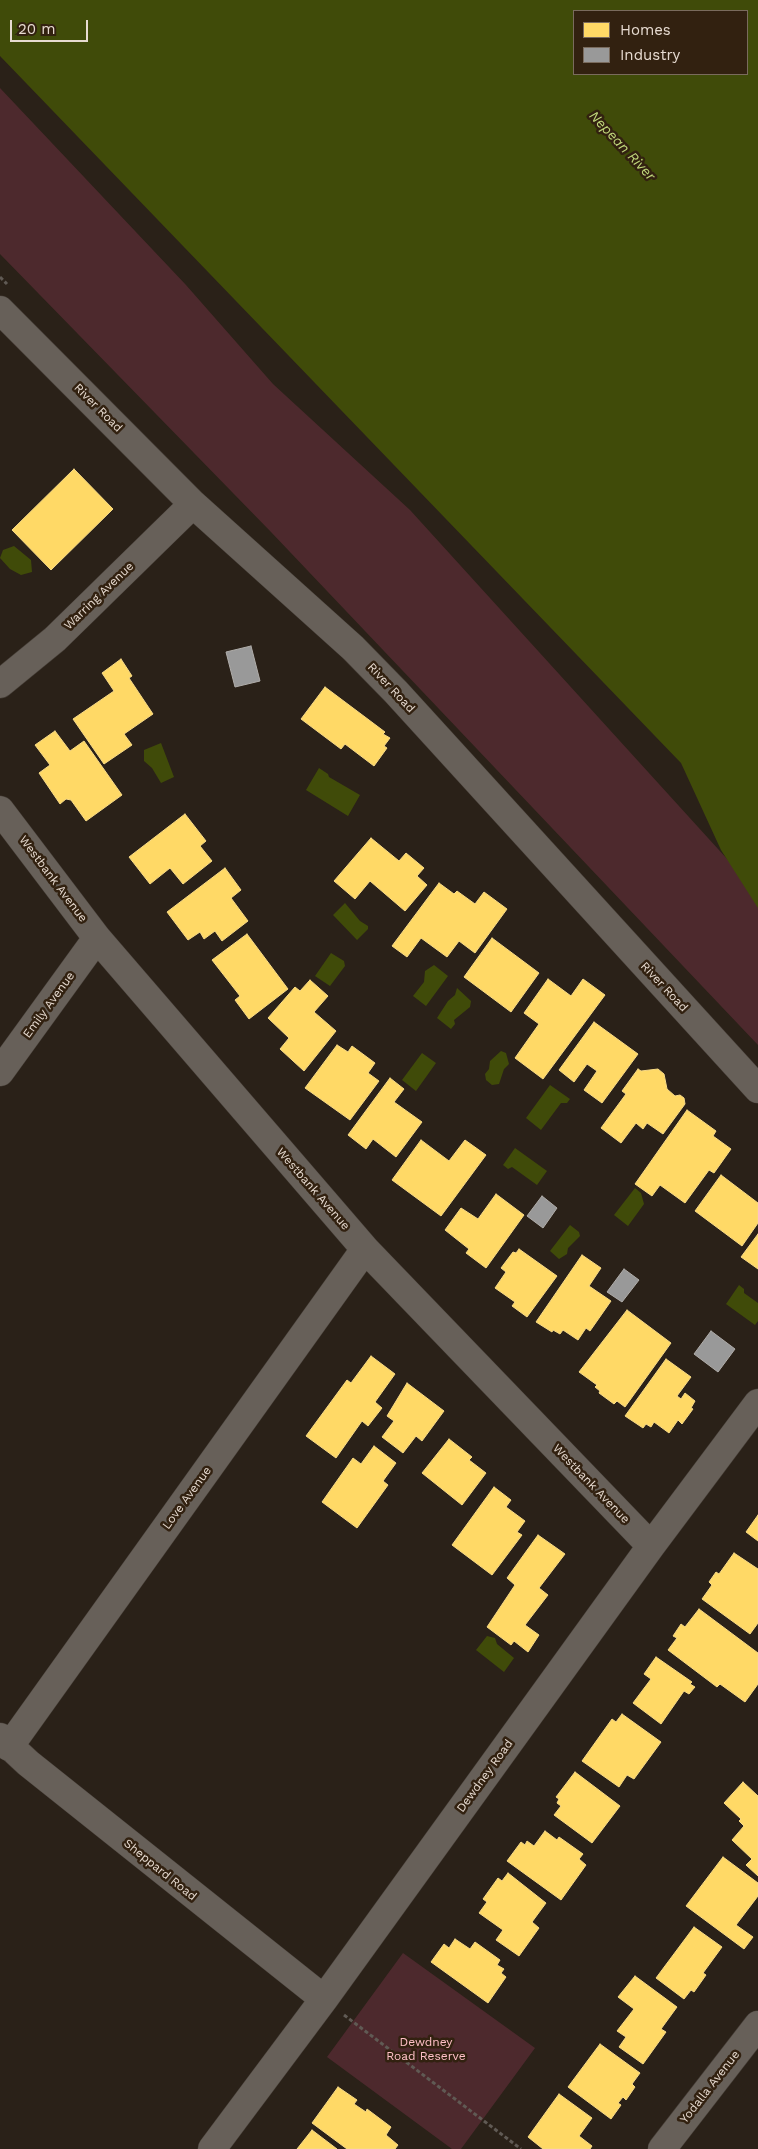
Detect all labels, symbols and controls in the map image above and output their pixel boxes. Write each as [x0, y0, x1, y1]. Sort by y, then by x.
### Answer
scale bar [12, 10, 90, 42]
legend [573, 10, 748, 75]
text: 20 m [18, 20, 56, 38]
text: Homes [620, 21, 671, 39]
text: Industry [620, 46, 680, 64]
water label: Nepean River [585, 108, 659, 184]
street label: River Road [71, 381, 125, 435]
street label: Warring Avenue [61, 559, 137, 633]
street label: River Road [364, 660, 418, 716]
street label: Westbank Avenue [16, 833, 90, 925]
street label: River Road [637, 959, 691, 1015]
street label: Emily Avenue [20, 969, 78, 1041]
street label: Westbank Avenue [273, 1145, 353, 1233]
street label: Westbank Avenue [550, 1441, 632, 1527]
street label: Love Avenue [159, 1464, 215, 1532]
street label: Dewdney Road [454, 1737, 516, 1815]
street label: Sheppard Road [121, 1836, 199, 1904]
park label: Dewdney Road Reserve [386, 2035, 466, 2063]
street label: Yodalla Avenue [677, 2048, 743, 2126]

